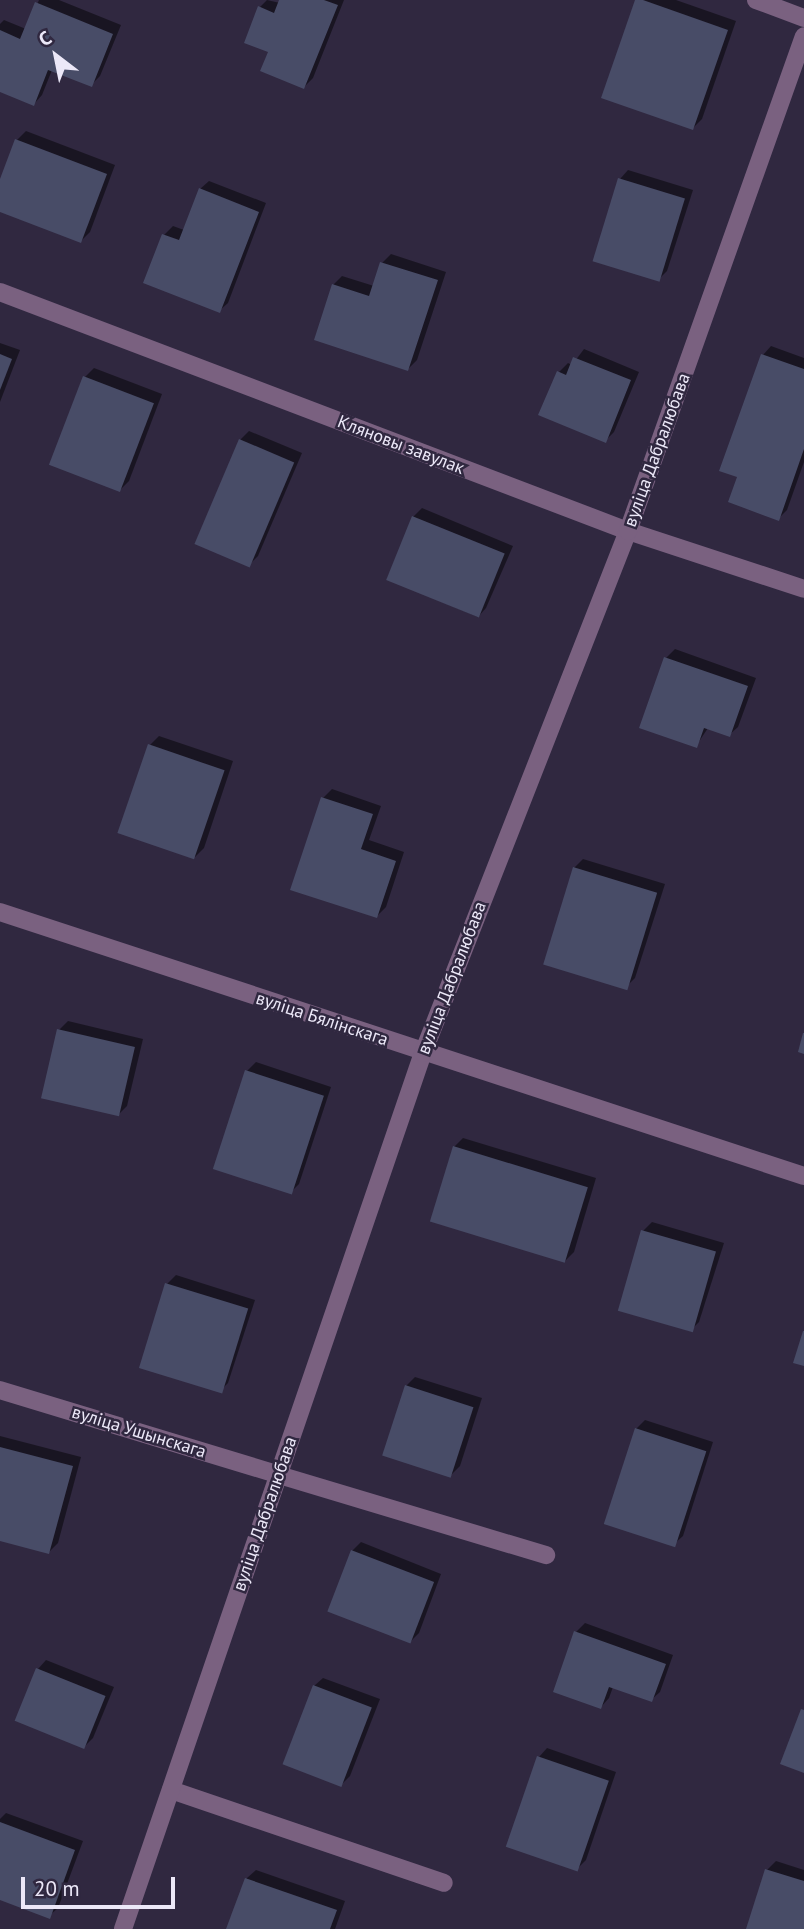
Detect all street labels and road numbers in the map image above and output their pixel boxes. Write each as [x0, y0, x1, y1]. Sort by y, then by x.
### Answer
street label: вуліца Дабралюбава [619, 370, 695, 530]
street label: Кляновы завулак [334, 411, 468, 479]
street label: вуліца Дабралюбава [413, 898, 491, 1058]
street label: вуліца Бялінскага [253, 987, 391, 1051]
street label: вуліца Ушынскага [69, 1401, 209, 1463]
street label: вуліца Дабралюбава [228, 1434, 302, 1594]

